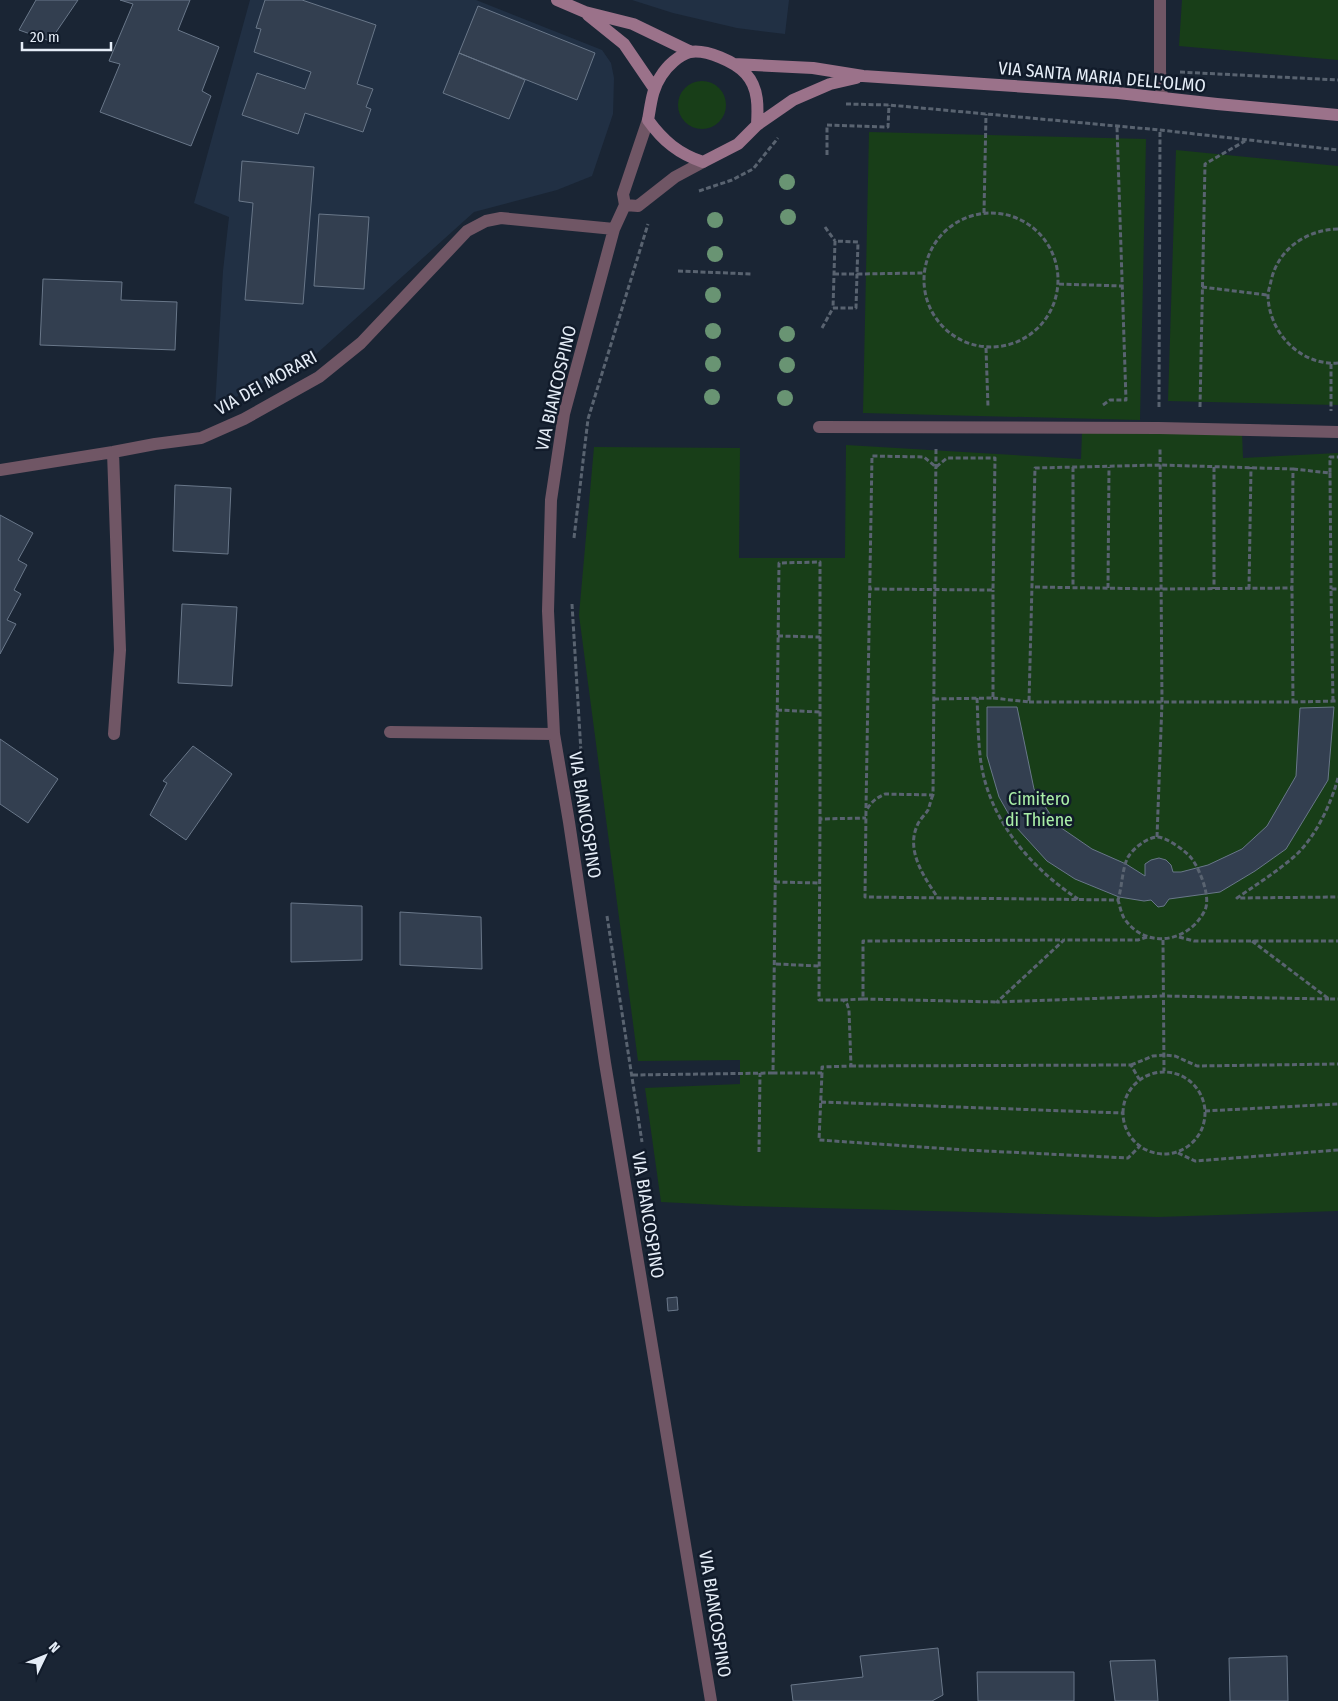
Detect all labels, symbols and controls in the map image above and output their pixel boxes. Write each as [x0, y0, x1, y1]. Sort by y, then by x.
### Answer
scale bar [22, 20, 111, 52]
text: 20 m [30, 28, 60, 46]
street label: VIA SANTA MARIA DELL'OLMO [997, 57, 1207, 97]
street label: VIA BIANCOSPINO [531, 323, 581, 453]
street label: VIA DEI MORARI [211, 346, 321, 420]
street label: VIA BIANCOSPINO [564, 750, 606, 880]
park label: Cimitero di Thiene [1005, 788, 1073, 831]
street label: VIA BIANCOSPINO [627, 1150, 669, 1280]
street label: VIA BIANCOSPINO [694, 1549, 736, 1679]
north arrow [20, 1631, 70, 1681]
text: N [45, 1639, 63, 1656]

